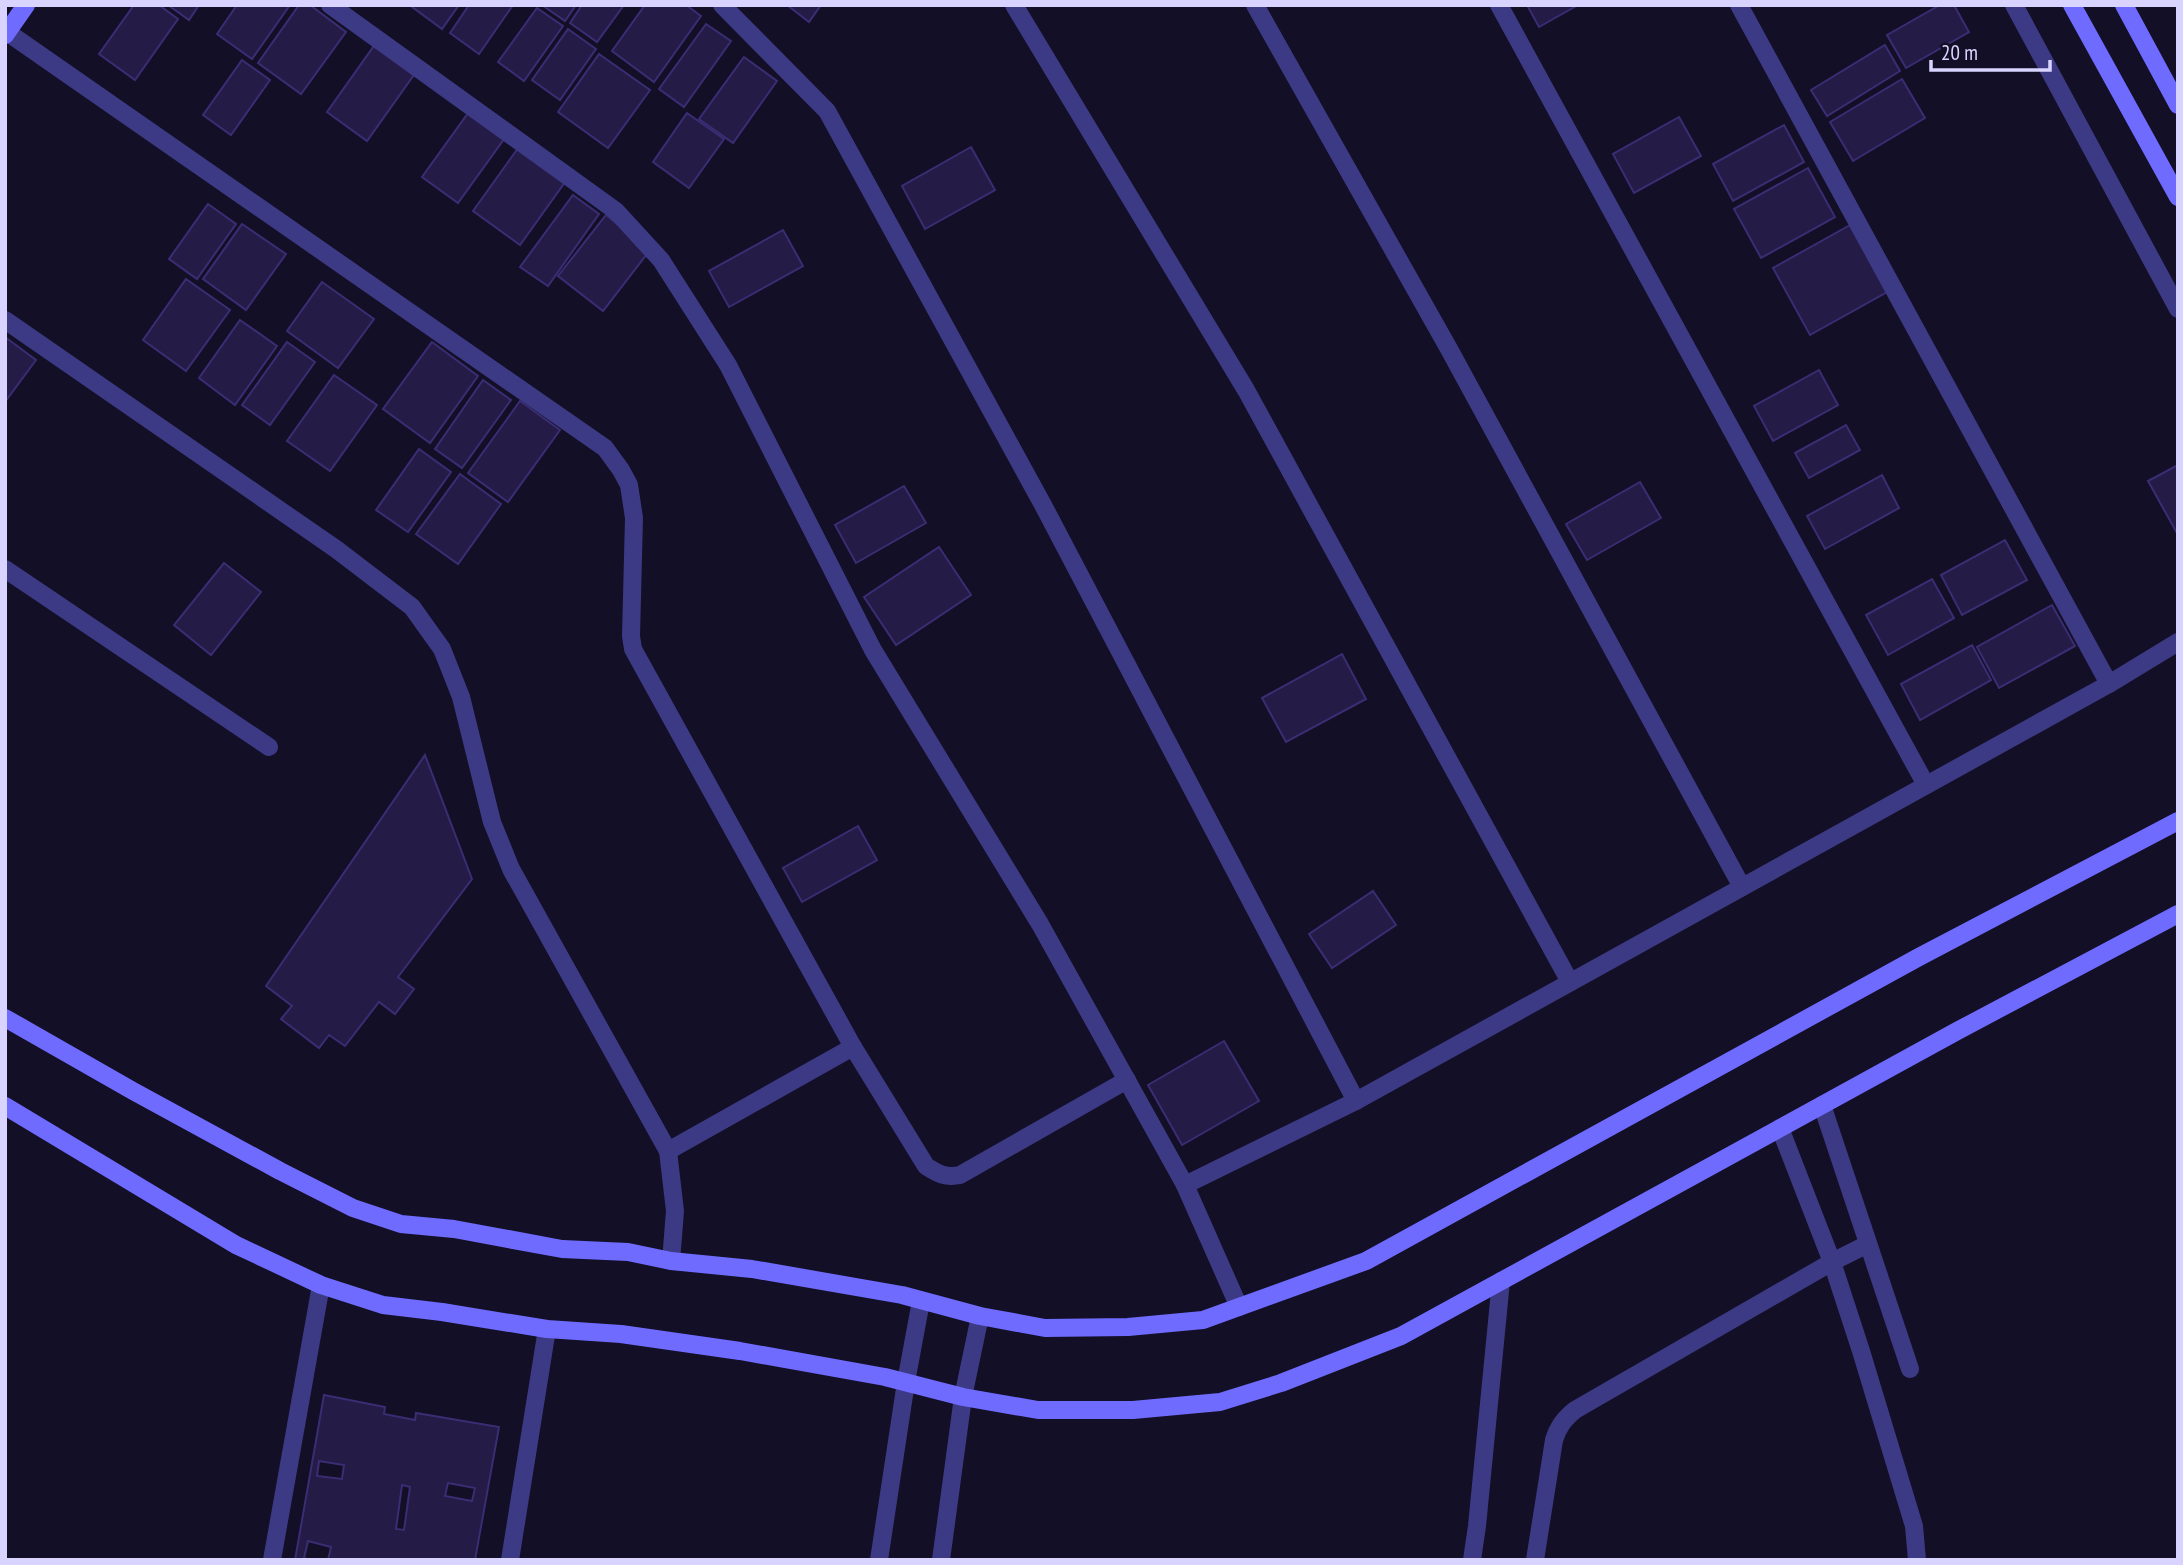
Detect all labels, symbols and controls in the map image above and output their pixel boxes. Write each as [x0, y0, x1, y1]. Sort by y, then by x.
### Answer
scale bar [1931, 28, 2050, 72]
text: 20 m [1941, 39, 1978, 66]

